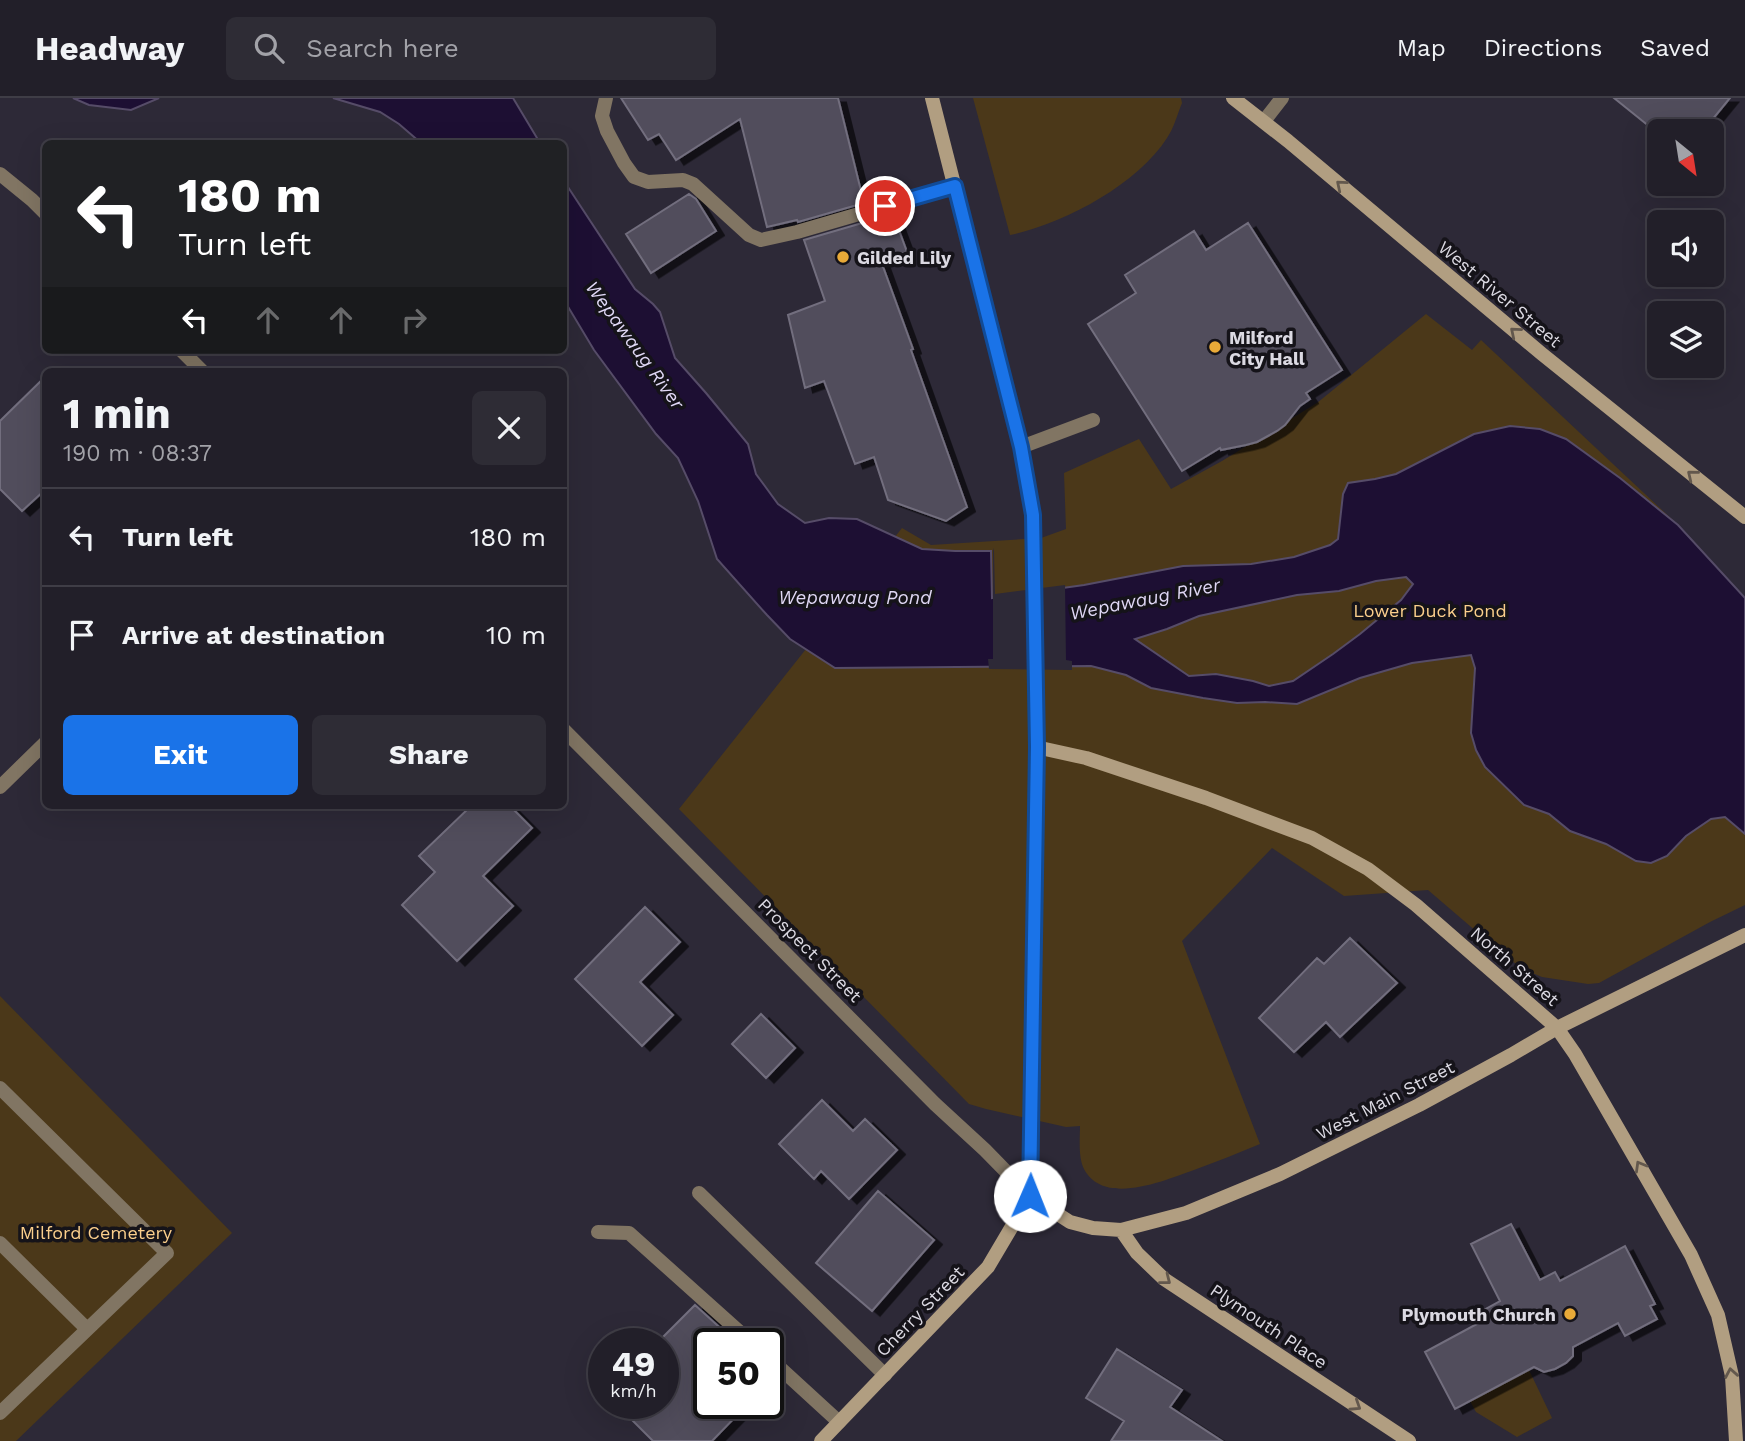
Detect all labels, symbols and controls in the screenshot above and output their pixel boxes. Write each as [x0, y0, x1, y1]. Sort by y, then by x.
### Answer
search box [226, 17, 716, 80]
text: Headway [35, 29, 184, 68]
icon: search [250, 29, 288, 67]
text: Search here [306, 33, 459, 63]
text: Map [1397, 34, 1446, 62]
text: Directions [1484, 34, 1602, 62]
text: Saved [1640, 34, 1710, 62]
north arrow [1647, 119, 1724, 196]
map controls [1647, 119, 1724, 378]
text: 180 m [178, 166, 322, 224]
icon: left [63, 168, 154, 259]
pin [855, 176, 915, 236]
one-way arrow [1336, 181, 1348, 194]
icon: arrive [866, 187, 904, 225]
button: sound [1647, 210, 1724, 287]
text: Turn left [178, 225, 311, 263]
street label: West River Street [1434, 236, 1566, 352]
place label: Gilded Lily [857, 247, 952, 268]
marker: Gilded Lily [835, 249, 851, 265]
water label: Wepawaug River [581, 276, 690, 414]
icon: left [176, 301, 214, 339]
icon: ahead [249, 301, 287, 339]
icon: ahead [322, 301, 360, 339]
icon: right [395, 301, 433, 339]
button: layers [1647, 301, 1724, 378]
place label: Milford City Hall [1229, 327, 1305, 369]
one-way arrow [1510, 328, 1523, 340]
marker: Milford City Hall [1207, 339, 1223, 355]
text: 1 min [63, 389, 171, 438]
button: close [472, 391, 546, 465]
text: 190 m · 08:37 [63, 440, 212, 467]
one-way arrow [1687, 470, 1699, 483]
icon: left [63, 518, 101, 556]
text: Turn left [122, 522, 233, 552]
text: 180 m [470, 522, 546, 552]
water label: Wepawaug River [1068, 573, 1223, 625]
water label: Wepawaug Pond [778, 586, 933, 609]
park label: Lower Duck Pond [1353, 600, 1507, 621]
icon: arrive [63, 616, 101, 654]
text: Arrive at destination [122, 620, 385, 650]
text: 10 m [486, 620, 546, 650]
button: Exit [63, 715, 298, 795]
button: Share [312, 715, 546, 795]
street label: Prospect Street [754, 894, 867, 1007]
street label: North Street [1467, 922, 1564, 1010]
street label: West Main Street [1313, 1056, 1458, 1144]
position arrow [993, 1159, 1067, 1233]
one-way arrow [1635, 1161, 1648, 1174]
park label: Milford Cemetery [20, 1222, 173, 1243]
street label: Cherry Street [872, 1261, 969, 1361]
one-way arrow [1159, 1271, 1171, 1284]
street label: Plymouth Place [1207, 1279, 1331, 1373]
place label: Plymouth Church [1401, 1304, 1556, 1325]
marker: Plymouth Church [1562, 1306, 1578, 1322]
speed limit sign: 50 [693, 1328, 784, 1419]
text: 49 [611, 1343, 656, 1385]
one-way arrow [1724, 1367, 1739, 1379]
text: km/h [610, 1380, 657, 1401]
one-way arrow [1348, 1398, 1361, 1411]

